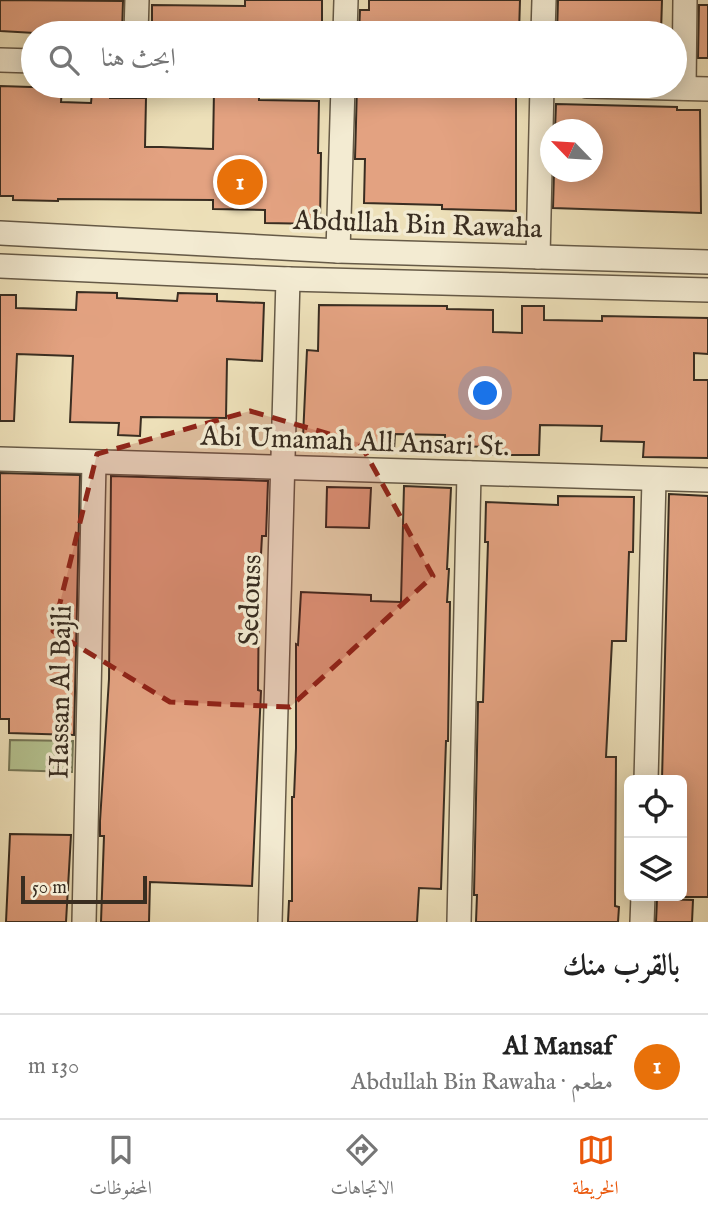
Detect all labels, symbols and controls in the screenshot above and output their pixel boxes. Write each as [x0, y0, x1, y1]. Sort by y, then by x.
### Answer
search box [21, 21, 687, 98]
icon: search [45, 41, 83, 79]
text: ابحث هنا [101, 42, 176, 75]
north arrow [540, 119, 603, 182]
pin: 1 [217, 156, 263, 208]
street label: Abdullah Bin Rawaha [292, 204, 544, 247]
your location [468, 376, 502, 410]
street label: Abi Umamah All Ansari St. [199, 420, 510, 465]
street label: Sedouss [232, 554, 271, 646]
street label: Hassan Al Bajli [42, 605, 81, 779]
map controls [624, 775, 687, 901]
button: locate [624, 775, 687, 838]
button: layers [624, 838, 687, 901]
scale bar [21, 873, 147, 905]
text: 50 m [32, 876, 67, 900]
text: بالقرب منك [563, 948, 680, 986]
text: Al Mansaf [503, 1030, 613, 1063]
text: 130 m [28, 1052, 79, 1081]
text: 1 [653, 1052, 661, 1081]
text: مطعم · Abdullah Bin Rawaha [351, 1068, 613, 1097]
tab: المحفوظات [89, 1131, 152, 1206]
tab: الاتجاهات [331, 1131, 394, 1206]
tab: الخريطة [572, 1131, 619, 1206]

